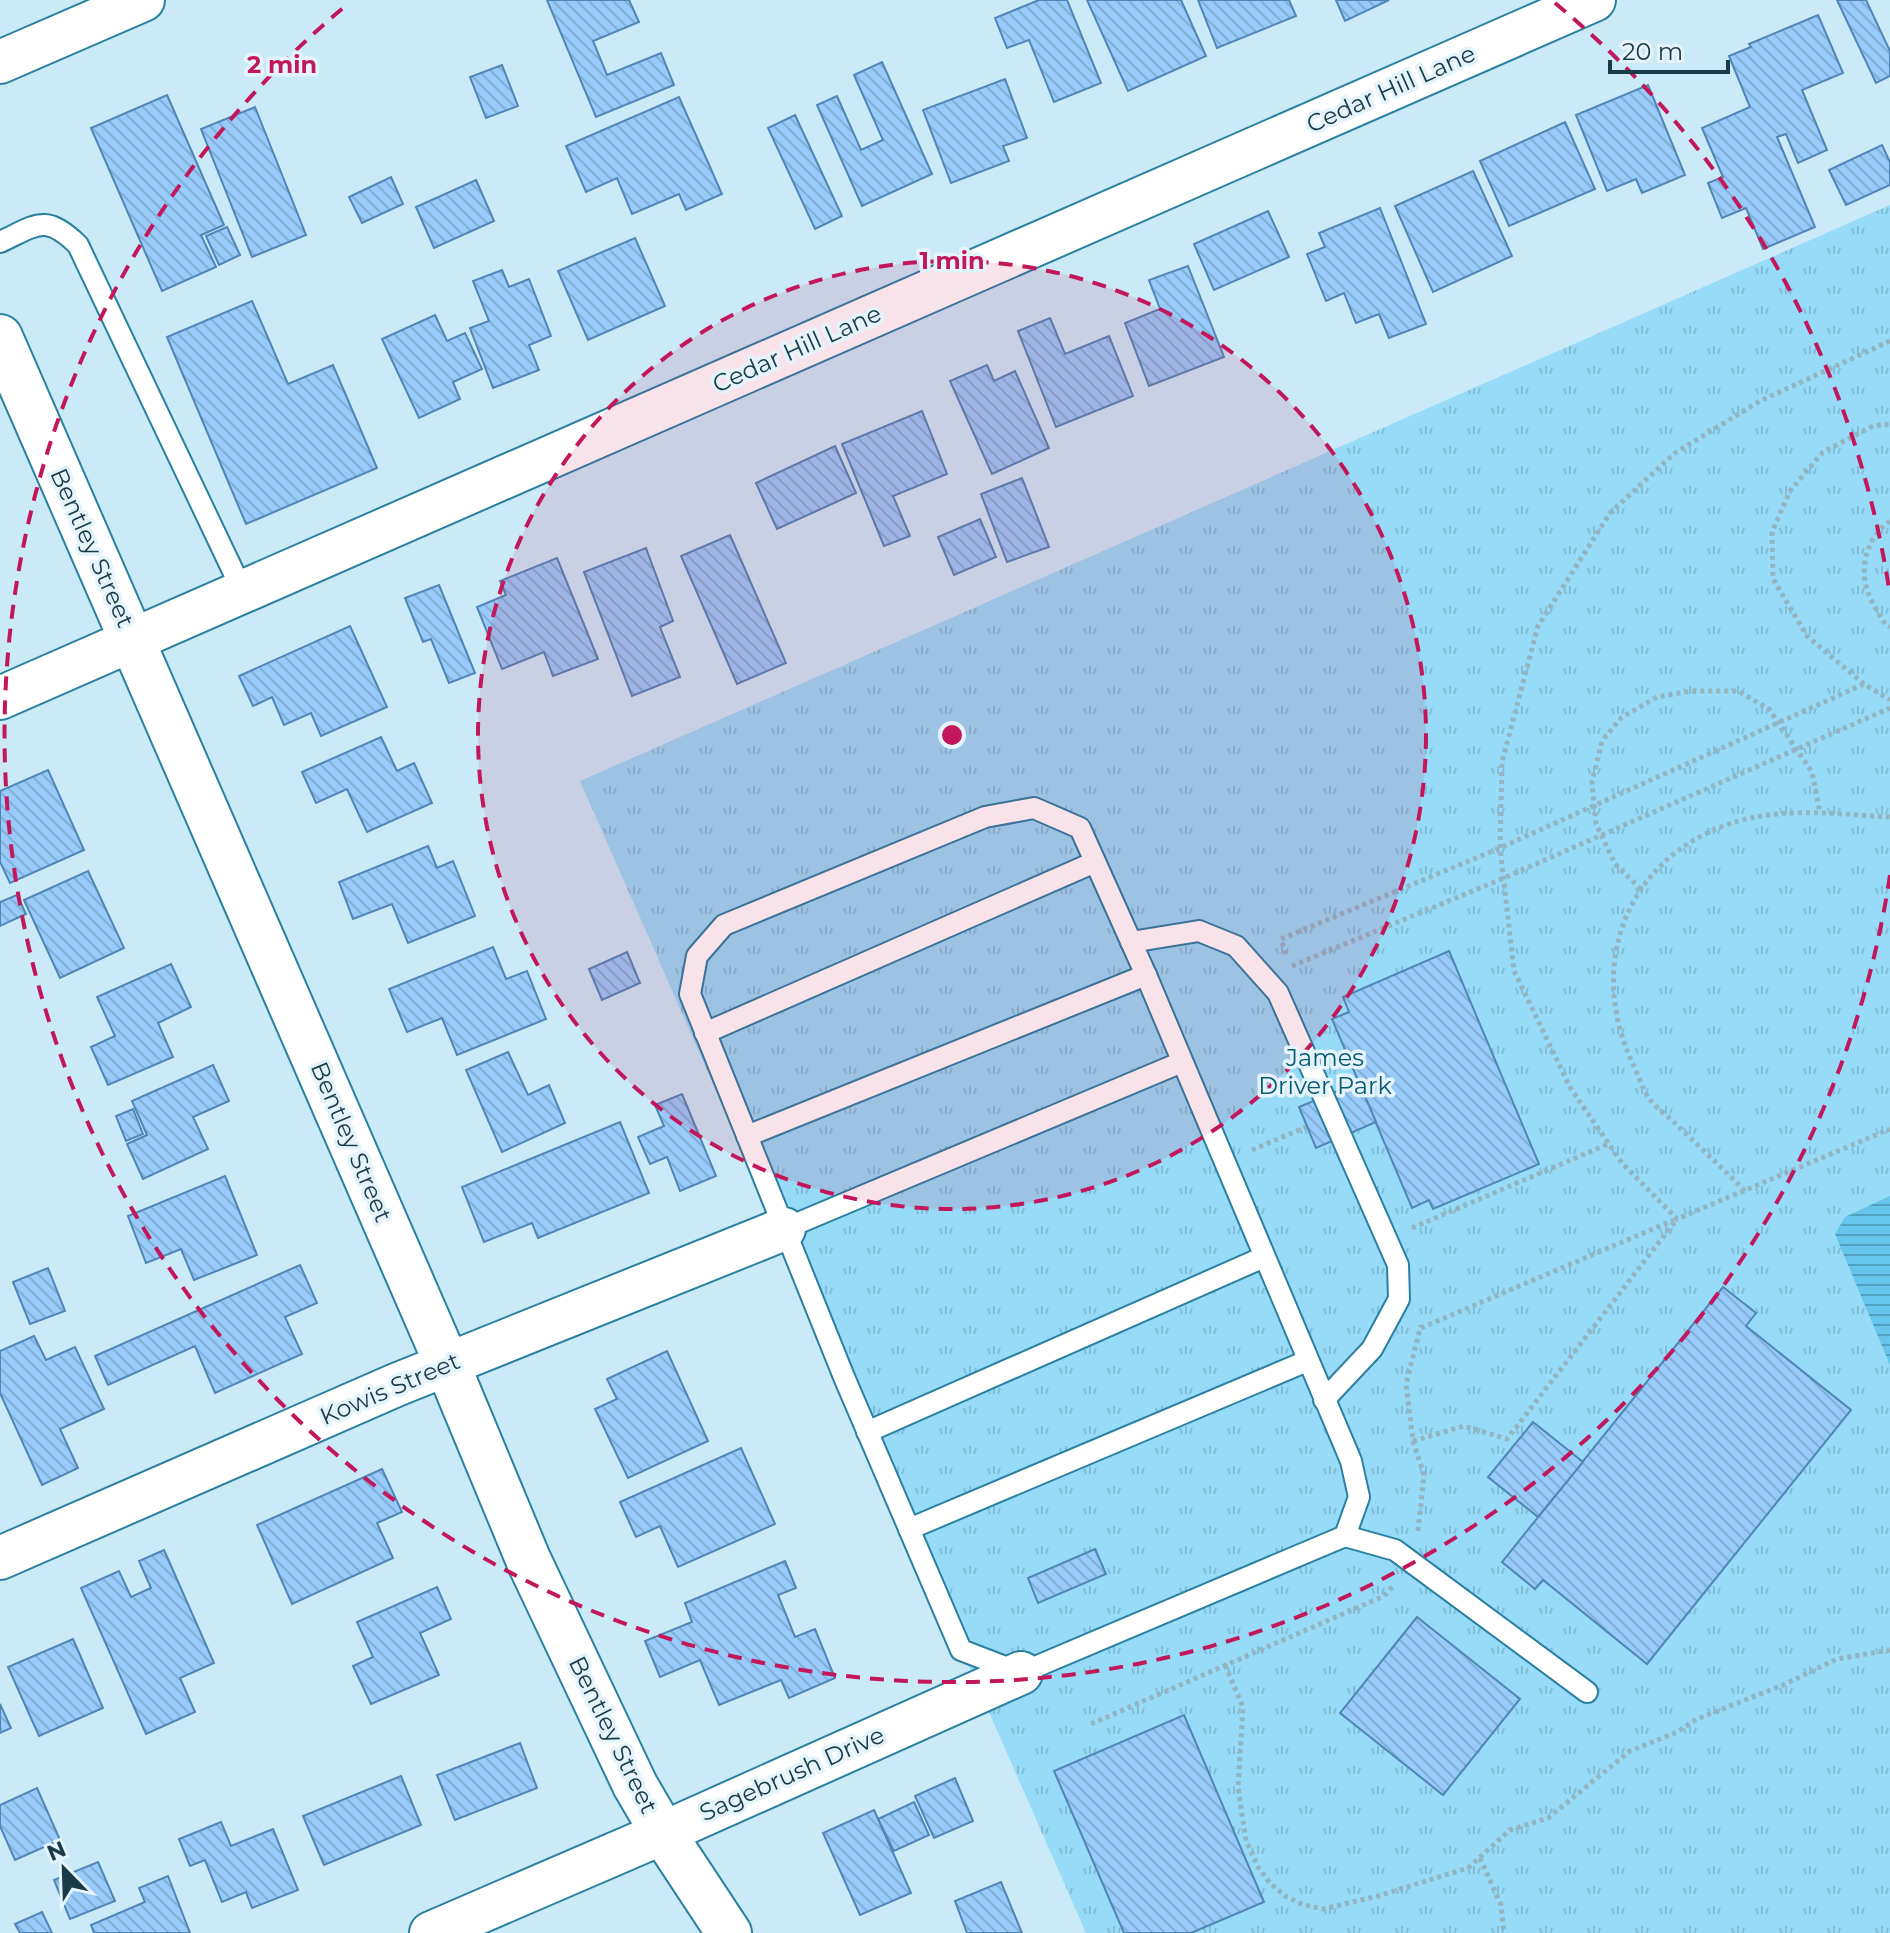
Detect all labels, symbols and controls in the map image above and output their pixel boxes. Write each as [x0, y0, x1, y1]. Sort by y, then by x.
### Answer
scale bar [1610, 24, 1728, 74]
text: 20 m [1622, 37, 1683, 66]
street label: Cedar Hill Lane [1302, 38, 1480, 139]
text: 2 min [247, 50, 317, 79]
text: 1 min [919, 246, 985, 275]
street label: Cedar Hill Lane [708, 298, 886, 399]
street label: Bentley Street [44, 464, 141, 632]
centre of rings [938, 721, 966, 749]
park label: James Driver Park [1258, 1043, 1392, 1100]
street label: Bentley Street [305, 1057, 398, 1227]
street label: Kowis Street [315, 1346, 464, 1431]
street label: Bentley Street [563, 1651, 664, 1818]
street label: Sagebrush Drive [695, 1720, 889, 1827]
north arrow [24, 1829, 104, 1909]
text: N [43, 1835, 70, 1867]

